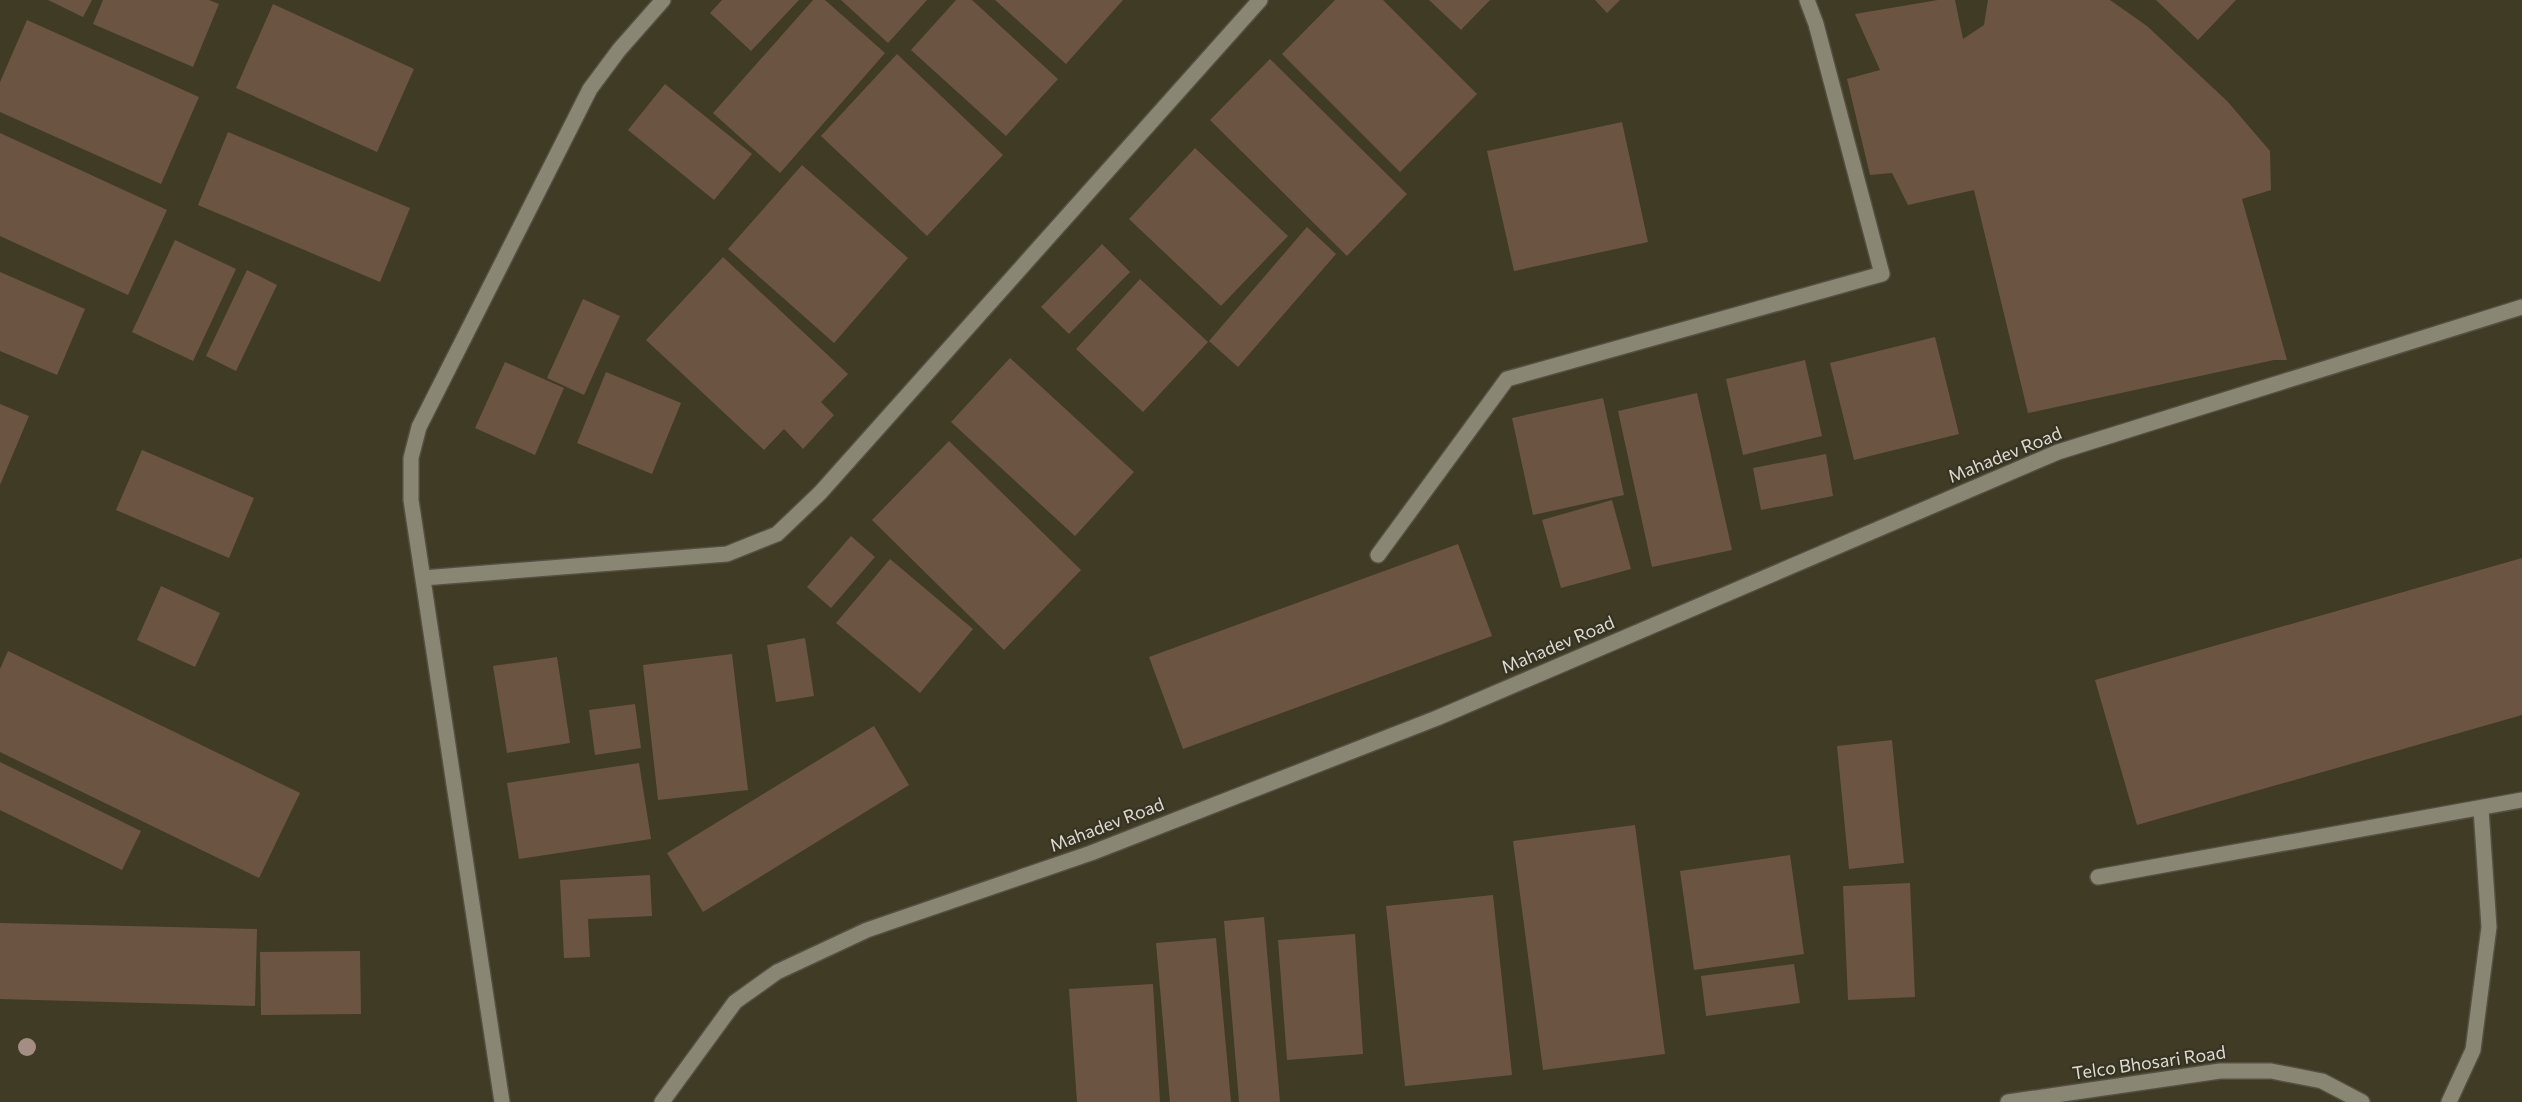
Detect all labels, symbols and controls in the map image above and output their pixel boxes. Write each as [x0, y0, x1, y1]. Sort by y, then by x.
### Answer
street label: Mahadev Road [1945, 421, 2065, 487]
street label: Mahadev Road [1498, 610, 1617, 678]
street label: Mahadev Road [1046, 792, 1167, 856]
street label: Telco Bhosari Road [2071, 1040, 2227, 1084]

